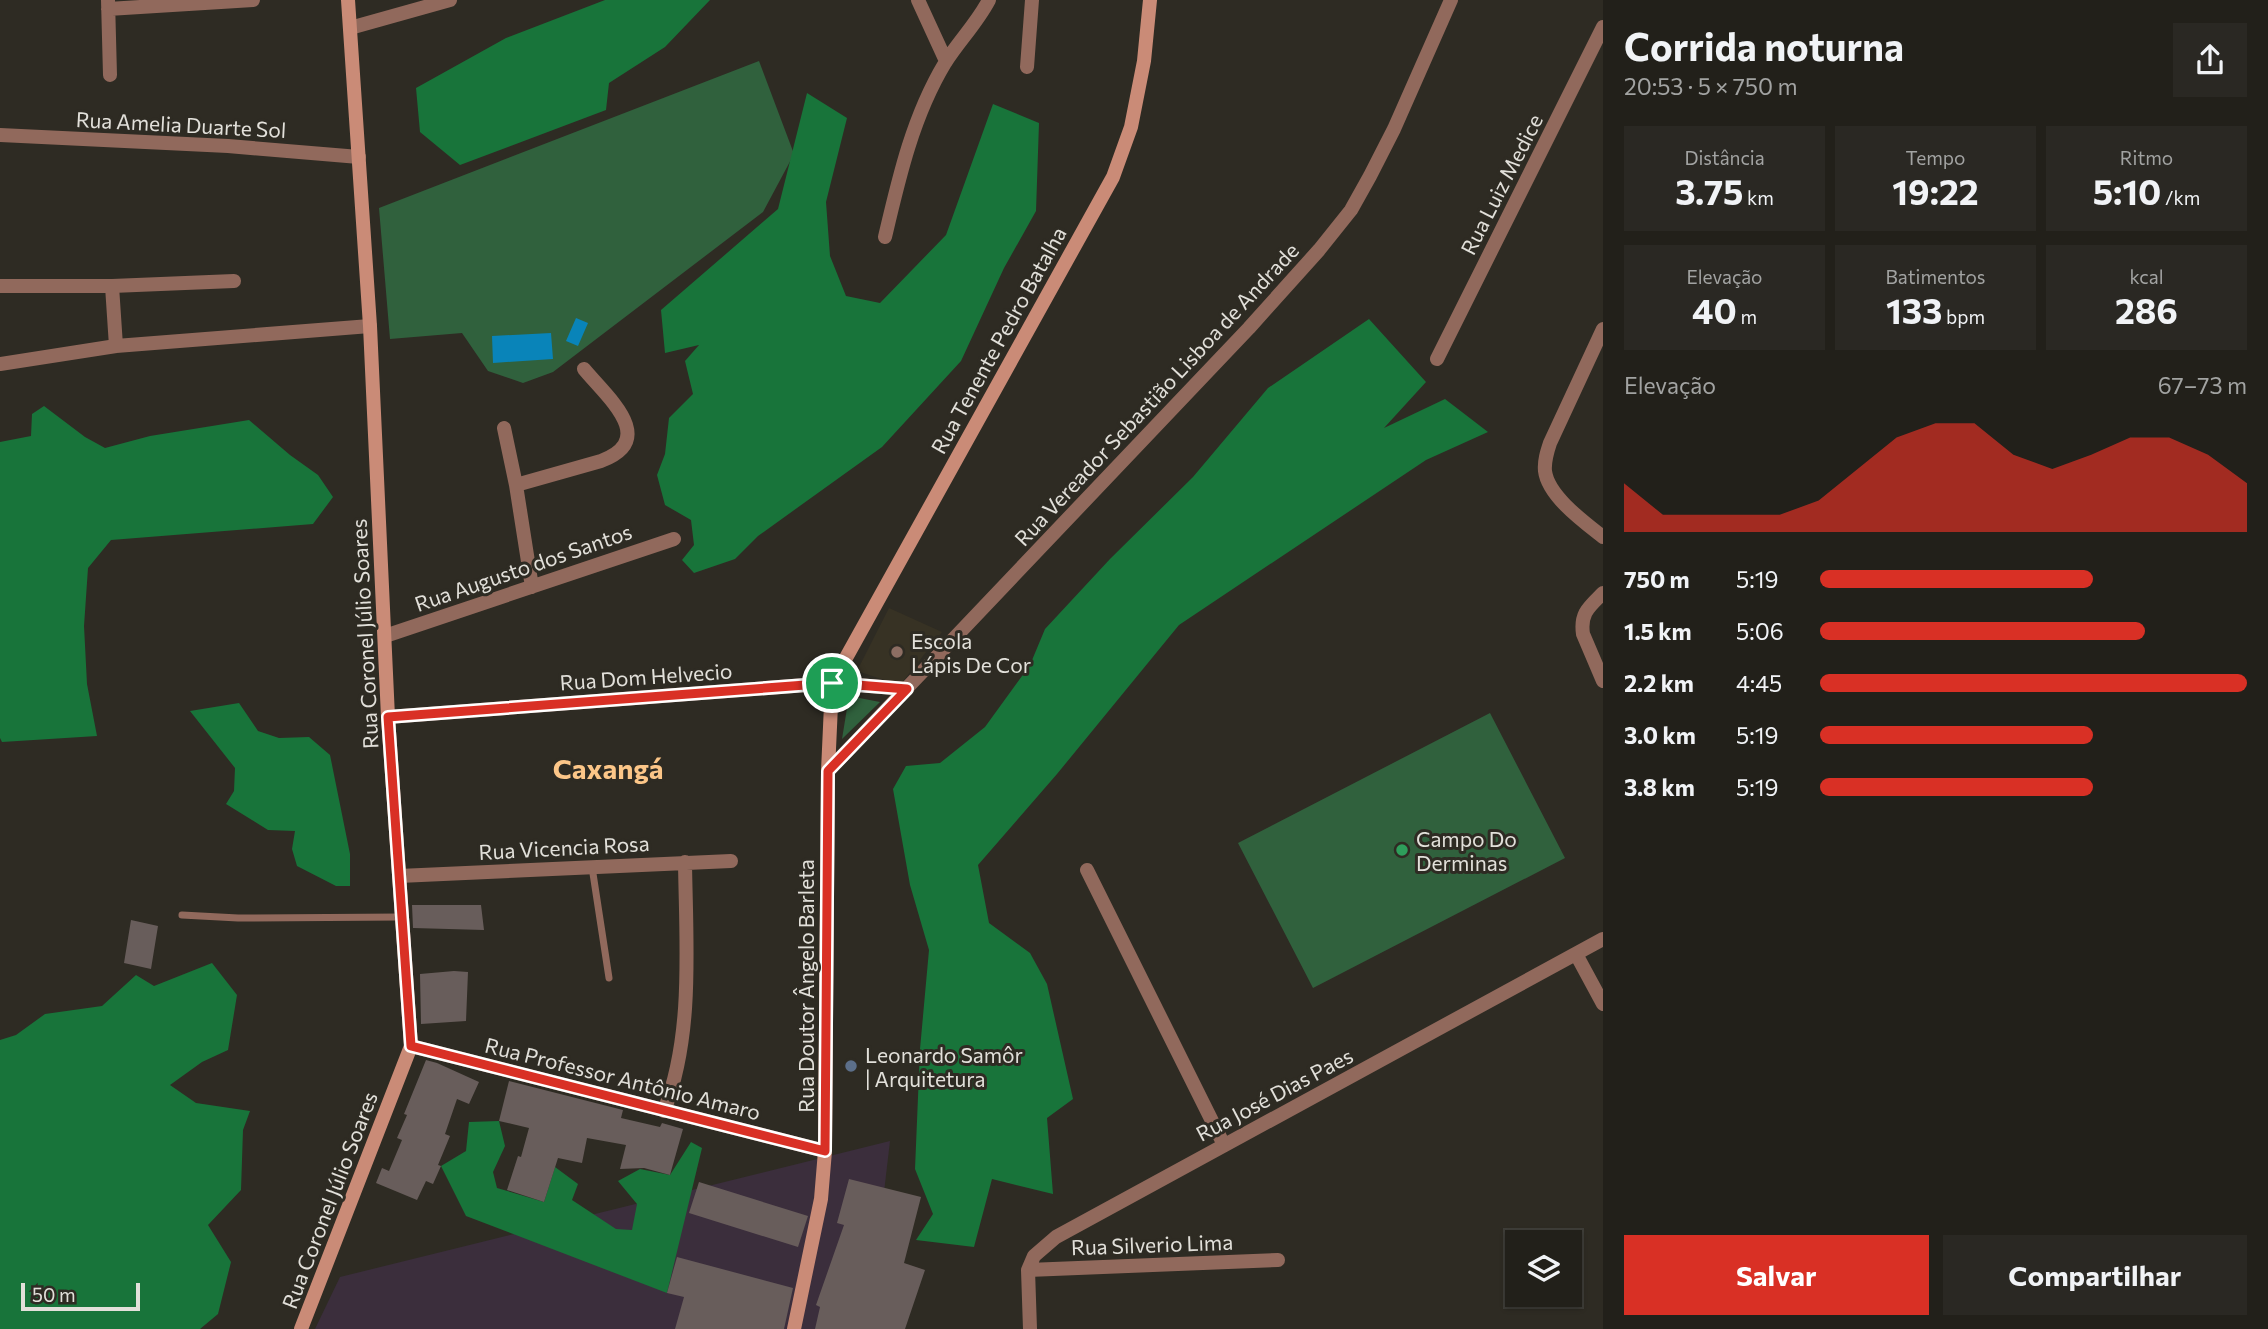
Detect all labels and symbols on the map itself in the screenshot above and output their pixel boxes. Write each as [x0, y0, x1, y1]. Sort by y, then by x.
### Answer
street label: Rua Amelia Duarte Sol [75, 106, 287, 142]
street label: Rua Luiz Medice [1455, 110, 1547, 258]
street label: Rua Tenente Pedro Batalha [925, 222, 1071, 458]
street label: Rua Vereador Sebastião Lisboa de Andrade [1009, 237, 1303, 551]
street label: Rua Coronel Júlio Soares [345, 518, 383, 750]
street label: Rua Augusto dos Santos [411, 518, 635, 616]
place label: Escola Lápis De Cor [911, 628, 1031, 677]
marker: Escola Lápis De Cor [889, 644, 905, 660]
pin [802, 653, 862, 713]
street label: Rua Dom Helvecio [559, 657, 733, 695]
district label: Caxangá [553, 751, 663, 785]
place label: Campo Do Derminas [1416, 826, 1517, 875]
street label: Rua Vicencia Rosa [478, 830, 650, 864]
marker: Campo Do Derminas [1394, 842, 1410, 858]
street label: Rua Doutor Ângelo Barleta [793, 859, 818, 1113]
street label: Rua Professor Antônio Amaro [483, 1032, 763, 1124]
place label: Leonardo Samôr | Arquitetura [865, 1042, 1023, 1091]
street label: Rua José Dias Paes [1191, 1042, 1357, 1146]
marker: Leonardo Samôr | Arquitetura [843, 1058, 859, 1074]
street label: Rua Coronel Júlio Soares [276, 1088, 382, 1312]
street label: Rua Silverio Lima [1070, 1229, 1234, 1259]
scale bar [21, 1280, 140, 1312]

